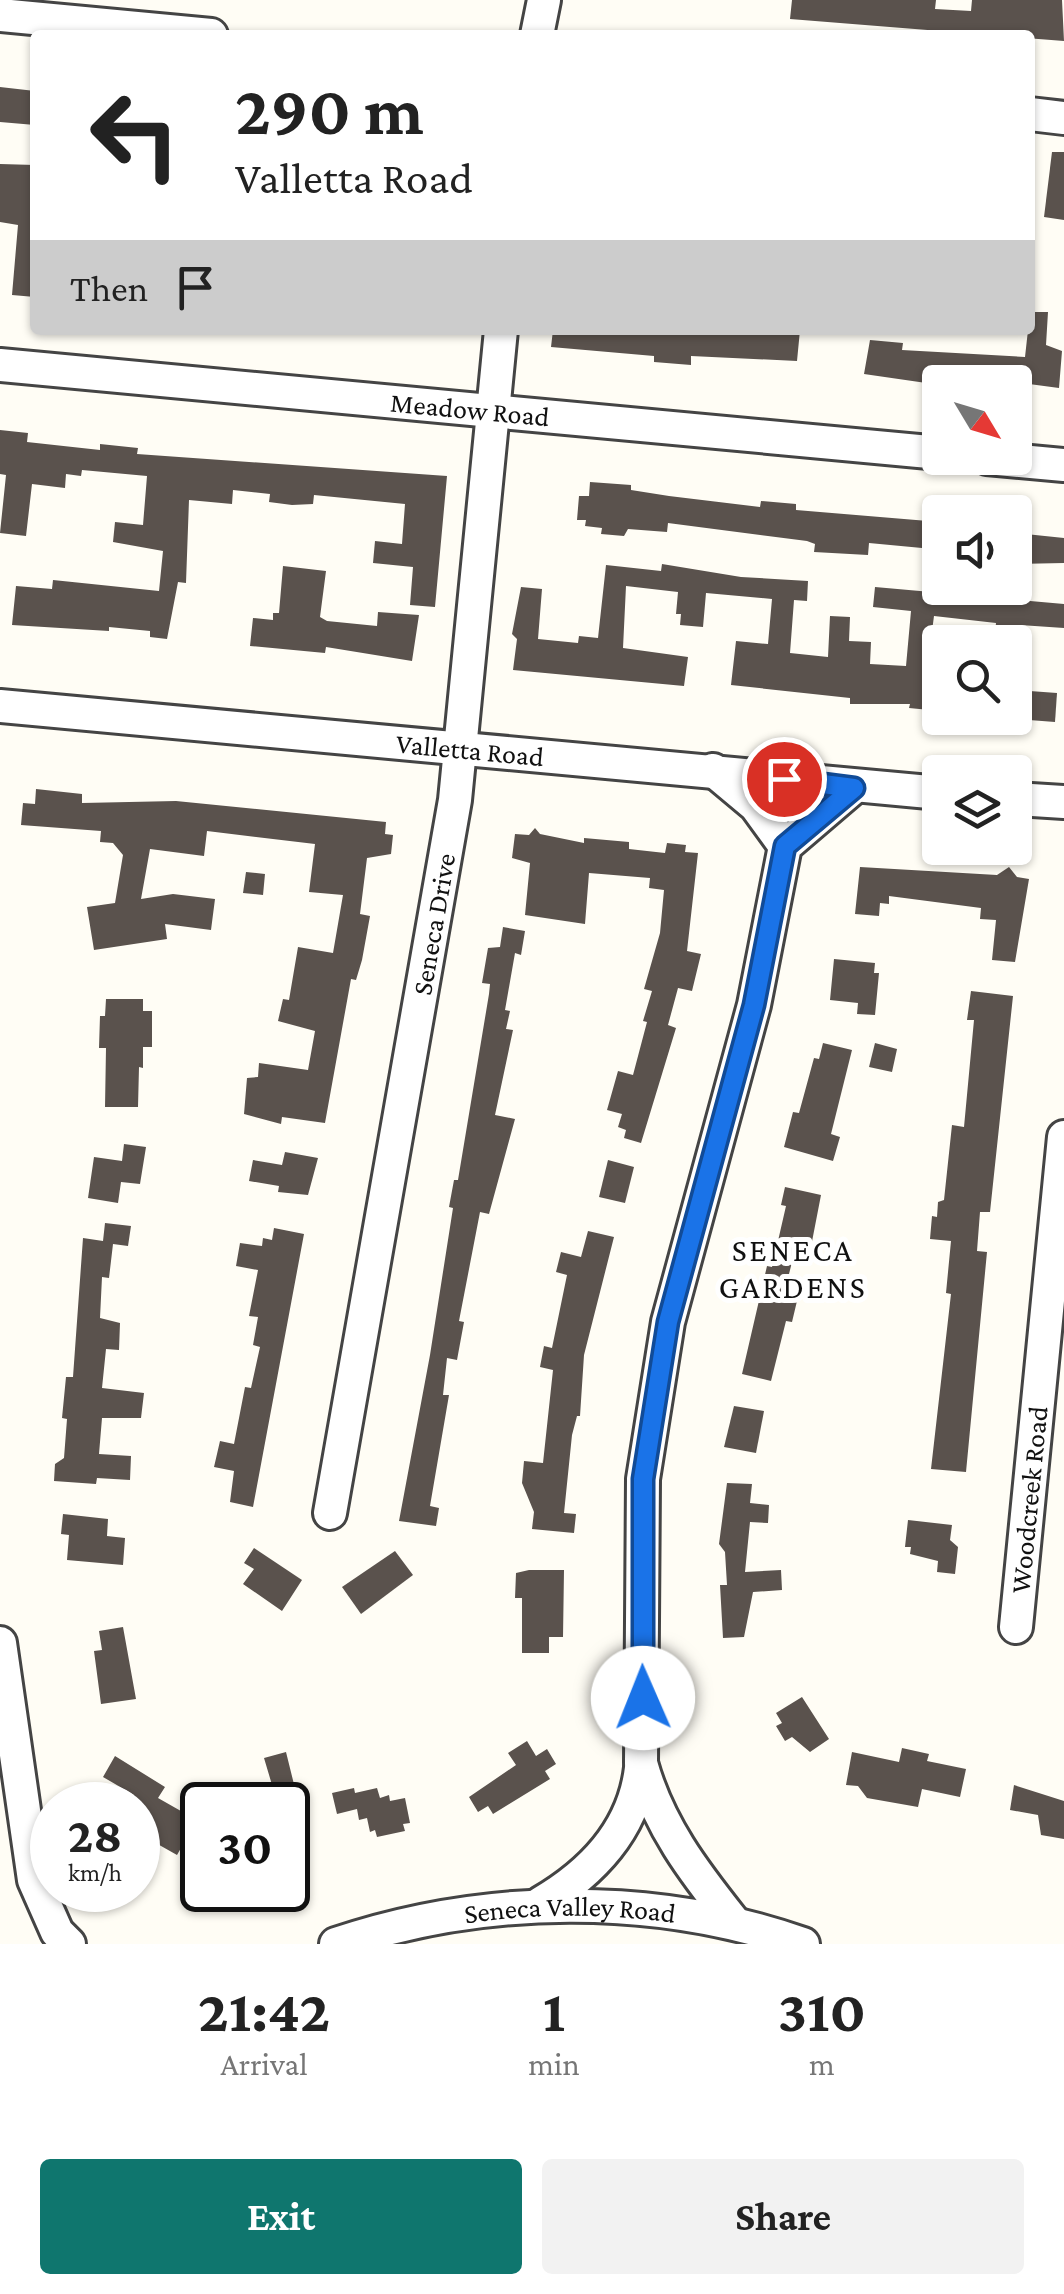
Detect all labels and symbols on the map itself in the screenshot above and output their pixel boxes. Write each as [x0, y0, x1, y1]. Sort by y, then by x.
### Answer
north arrow [922, 365, 1032, 475]
street label: Meadow Road [389, 386, 551, 432]
street label: Valletta Road [395, 727, 545, 772]
pin [742, 737, 827, 822]
street label: Seneca Drive [406, 851, 461, 997]
district label: SENECA GARDENS [719, 1232, 867, 1305]
street label: Woodcreek Road [1004, 1404, 1053, 1595]
position arrow [591, 1646, 695, 1750]
speed limit sign: 30 [180, 1782, 310, 1912]
street label: Seneca Valley Road [462, 1890, 678, 1929]

